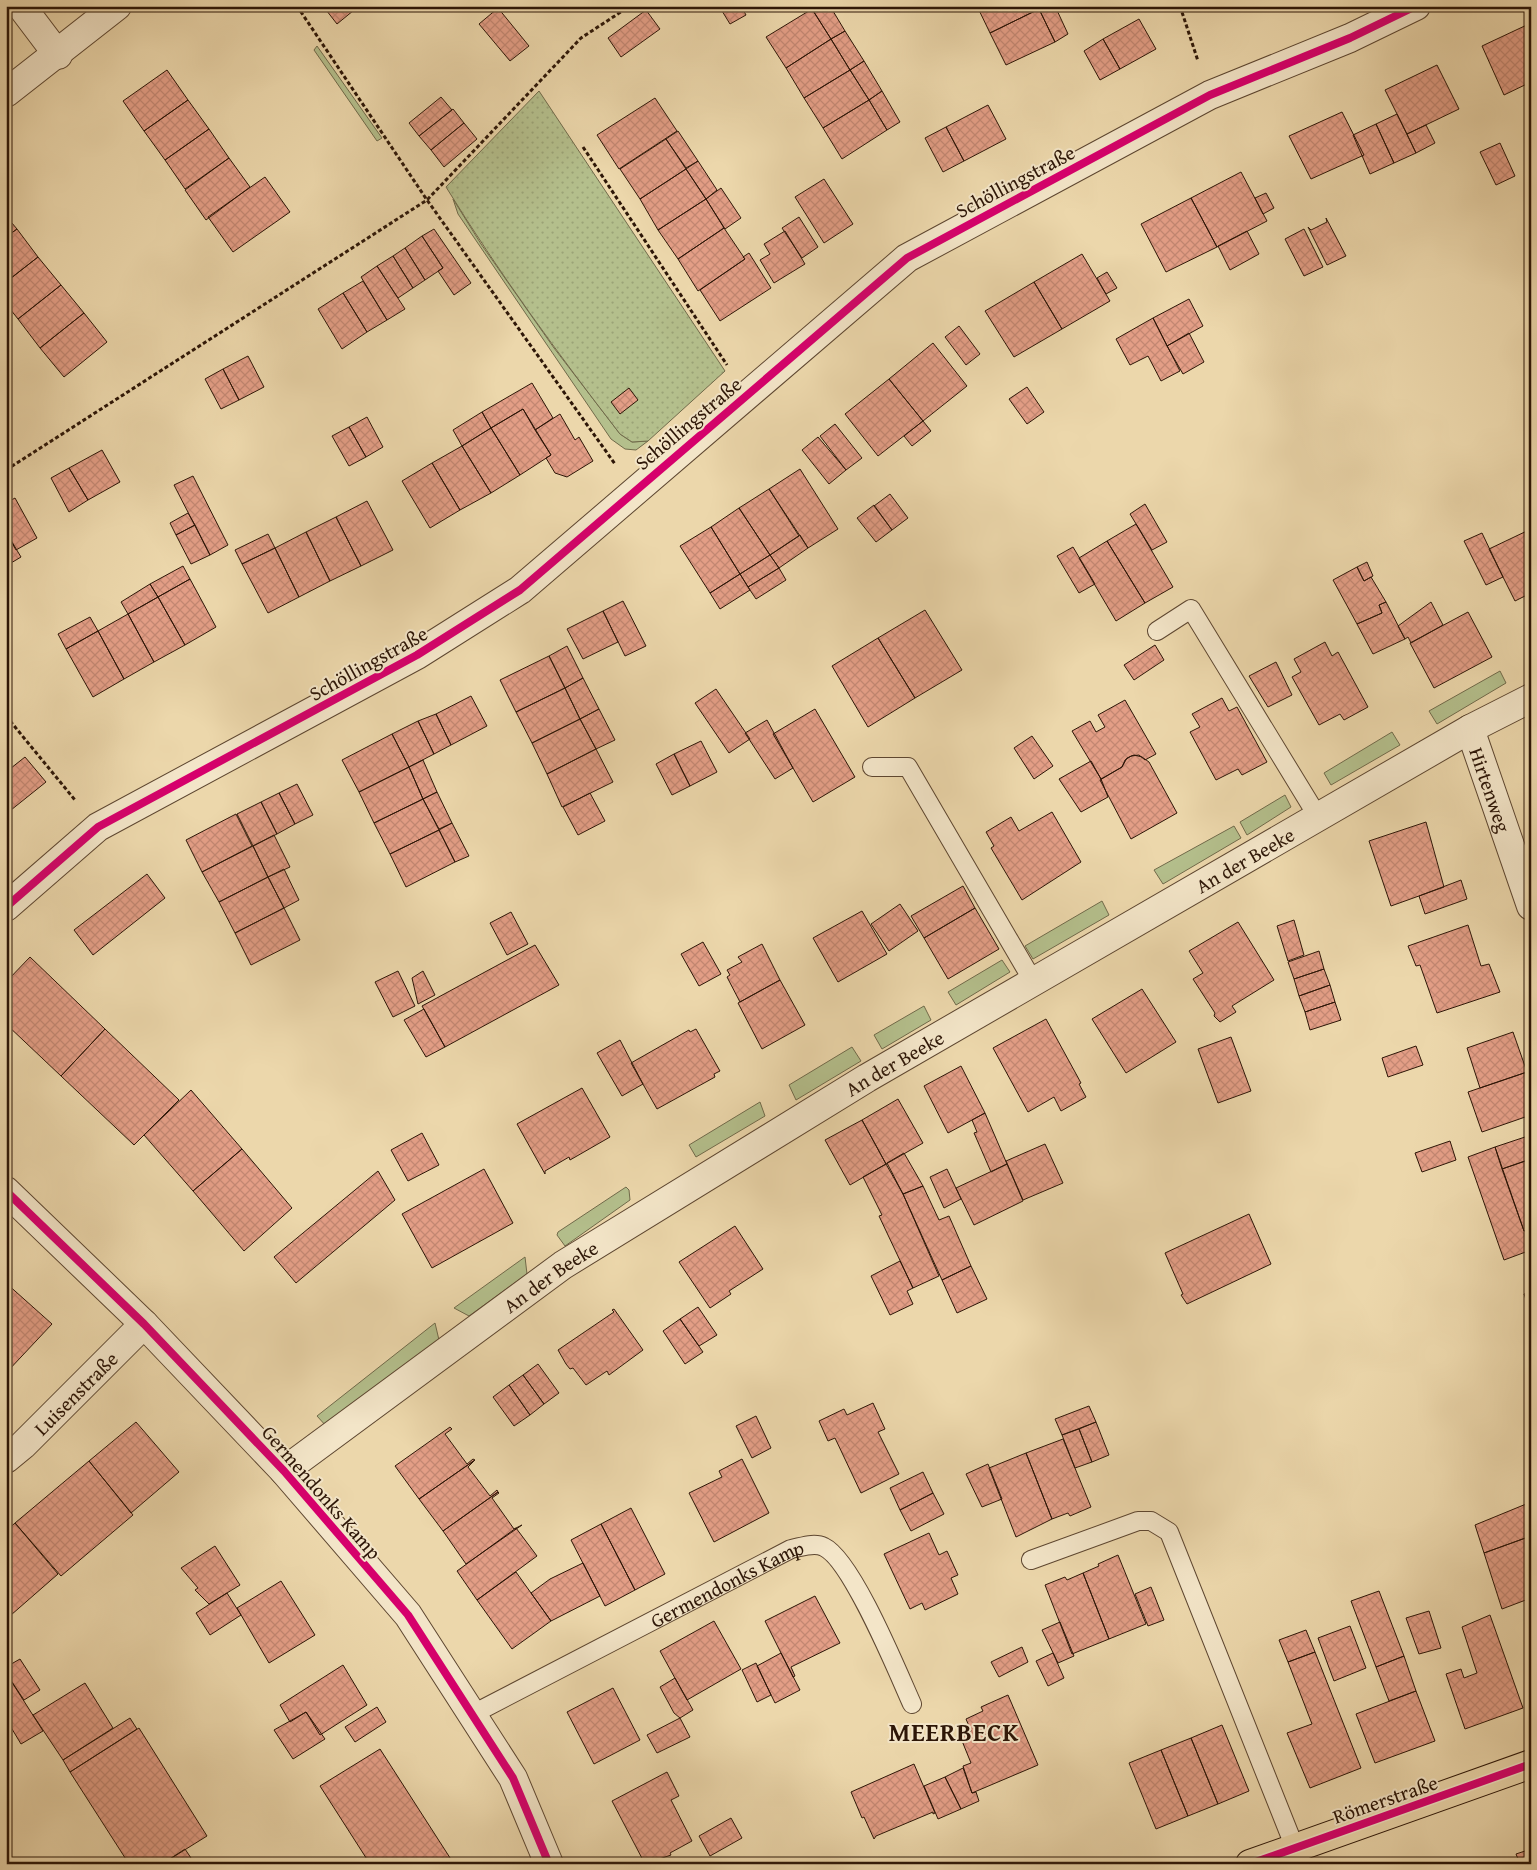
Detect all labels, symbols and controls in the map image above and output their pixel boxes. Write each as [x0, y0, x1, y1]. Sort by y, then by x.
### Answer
street label: Schöllingstraße [950, 137, 1080, 225]
street label: Schöllingstraße [628, 370, 748, 476]
street label: Schöllingstraße [304, 618, 432, 708]
street label: Hirtenweg [1463, 743, 1519, 836]
street label: An der Beeke [1190, 819, 1299, 900]
street label: An der Beeke [839, 1022, 949, 1103]
street label: An der Beeke [497, 1233, 603, 1319]
street label: Luisenstraße [27, 1344, 124, 1441]
street label: Germendonks Kamp [255, 1419, 389, 1566]
street label: Germendonks Kamp [645, 1532, 807, 1634]
district label: MEERBECK [889, 1714, 1019, 1750]
street label: Römerstraße [1329, 1767, 1441, 1831]

